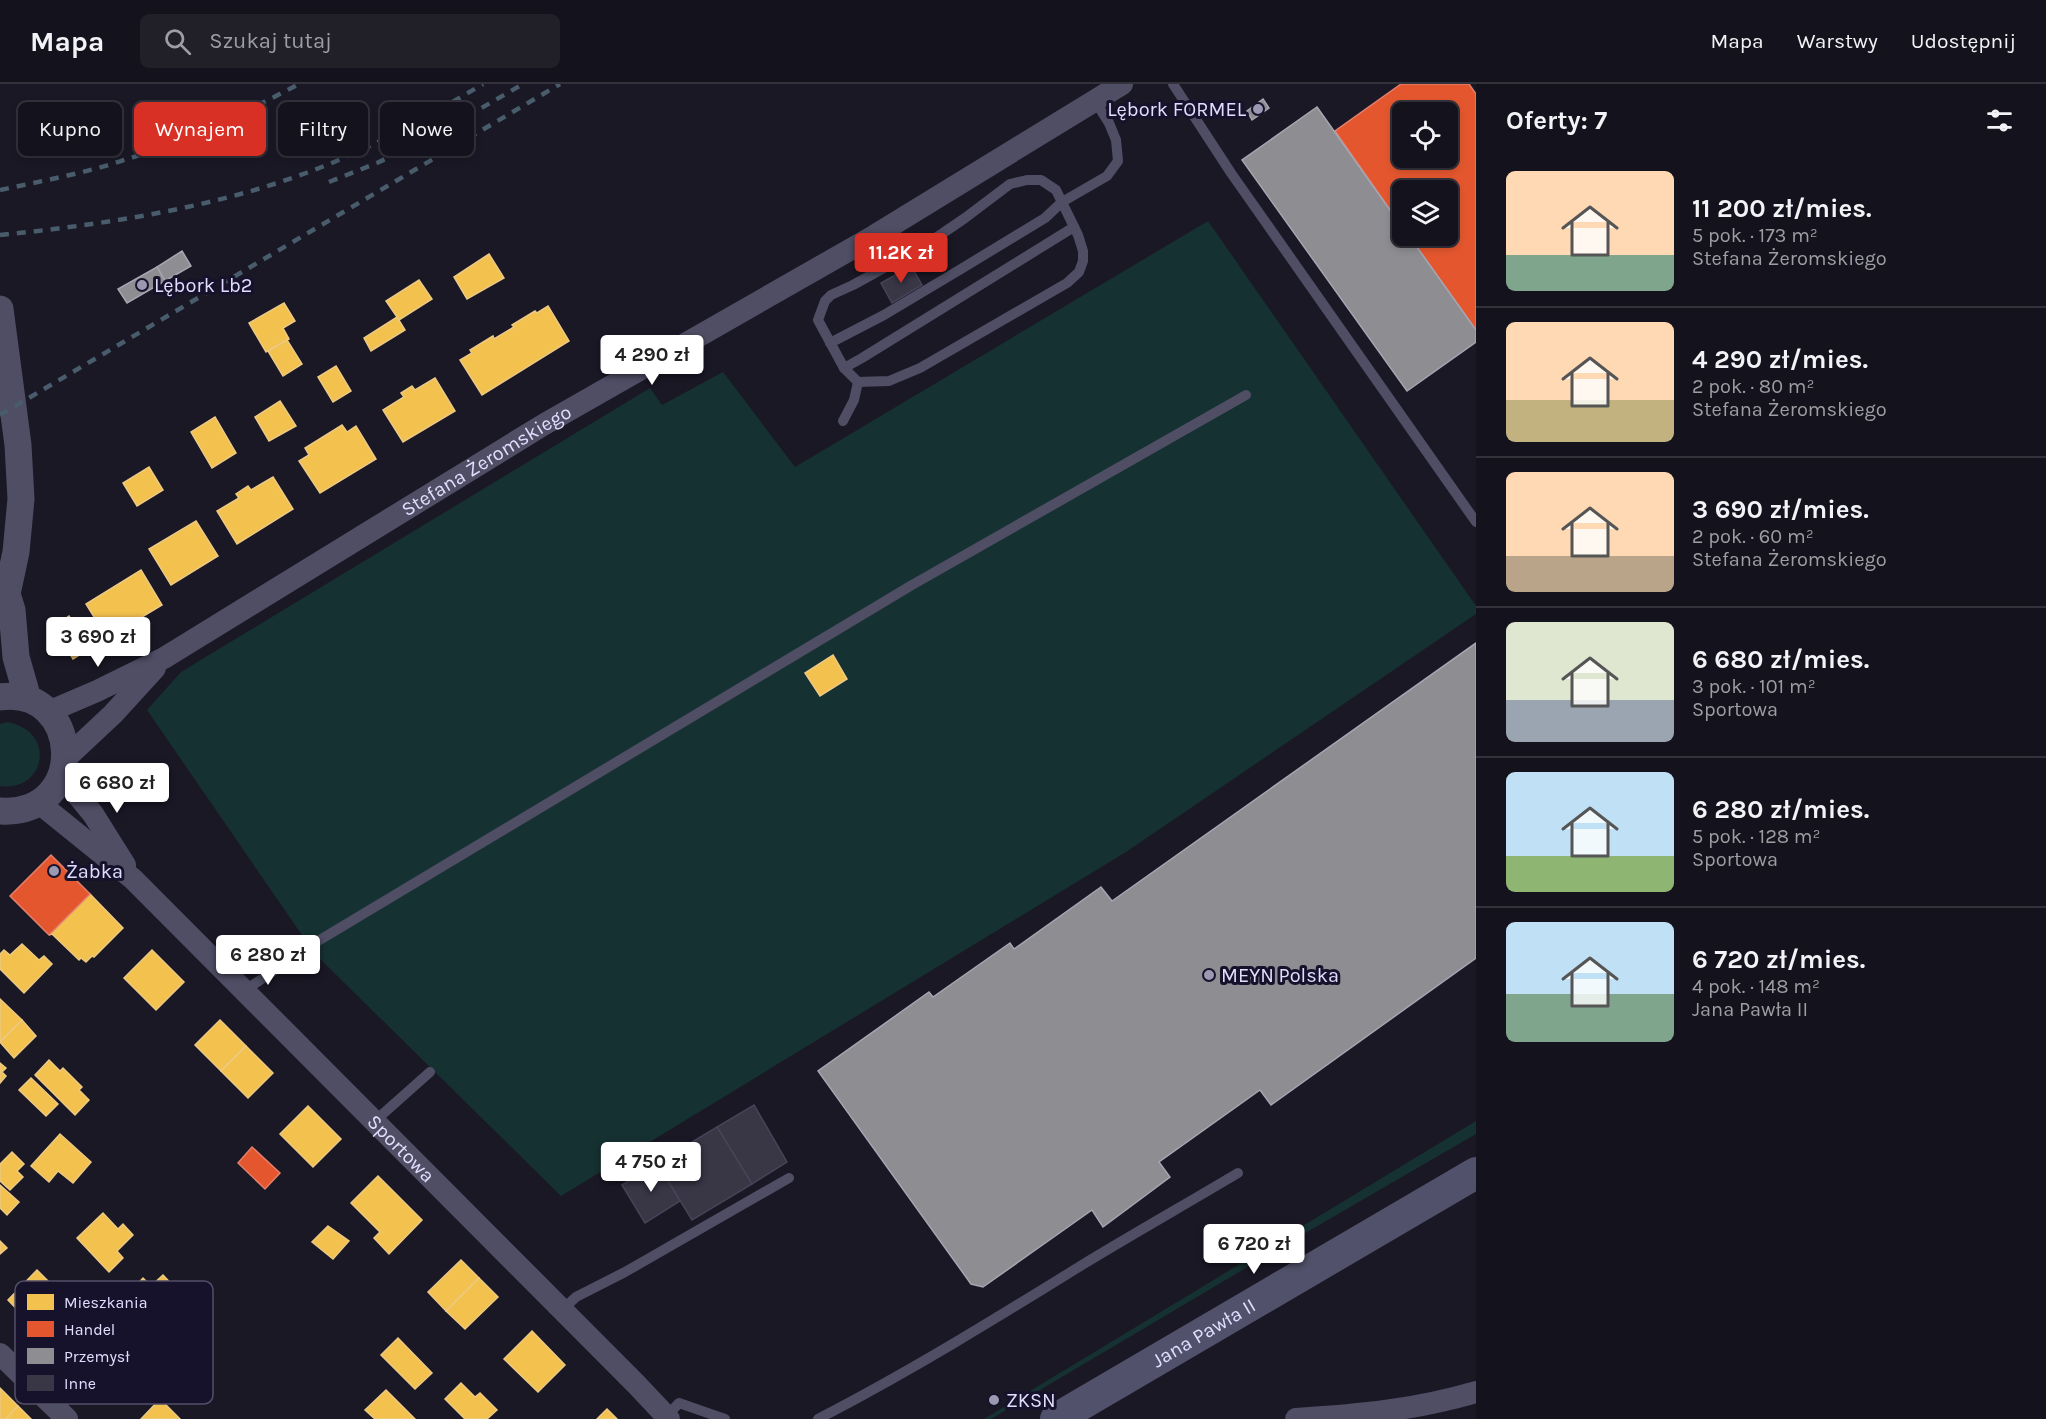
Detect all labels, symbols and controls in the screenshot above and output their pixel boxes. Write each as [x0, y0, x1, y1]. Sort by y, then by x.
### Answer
search box [140, 14, 560, 68]
text: Mapa [30, 25, 104, 58]
icon: search [161, 25, 194, 58]
text: Szukaj tutaj [209, 28, 332, 54]
text: Mapa [1710, 29, 1764, 53]
text: Warstwy [1797, 29, 1878, 53]
text: Udostępnij [1911, 29, 2016, 53]
place label: Lębork FORMEL [1107, 98, 1247, 121]
chip: Kupno [18, 102, 122, 156]
chip: Wynajem [134, 102, 266, 156]
chip: Filtry [278, 102, 368, 156]
chip: Nowe [380, 102, 474, 156]
marker: Lębork FORMEL [1251, 102, 1265, 116]
map controls [1392, 102, 1458, 246]
button: locate [1392, 102, 1458, 168]
icon: filters [1983, 104, 2016, 137]
text: Oferty: 7 [1506, 105, 1607, 136]
button: layers [1392, 180, 1458, 246]
text: 11 200 zł/mies. [1692, 193, 1872, 224]
icon: home [1554, 195, 1626, 267]
text: 5 pok. · 173 m² [1692, 224, 1818, 247]
pin: 11.2K zł [839, 233, 963, 284]
text: 11.2K zł [869, 241, 933, 264]
text: Stefana Żeromskiego [1692, 247, 1887, 270]
place label: Lębork Lb2 [154, 274, 252, 297]
marker: Lębork Lb2 [135, 278, 149, 292]
pin: 4 290 zł [590, 335, 714, 386]
text: 4 290 zł [615, 343, 689, 366]
text: 4 290 zł/mies. [1692, 344, 1868, 375]
icon: home [1554, 346, 1626, 418]
text: 2 pok. · 80 m² [1692, 375, 1815, 398]
text: Stefana Żeromskiego [1692, 398, 1887, 421]
street label: Stefana Żeromskiego [397, 400, 575, 521]
text: 3 690 zł/mies. [1692, 494, 1869, 525]
icon: home [1554, 496, 1626, 568]
text: 2 pok. · 60 m² [1692, 525, 1814, 548]
text: Stefana Żeromskiego [1692, 548, 1887, 571]
pin: 3 690 zł [36, 617, 160, 668]
text: 3 690 zł [60, 625, 136, 648]
text: 6 680 zł/mies. [1692, 644, 1869, 675]
icon: home [1554, 646, 1626, 718]
text: 3 pok. · 101 m² [1692, 675, 1816, 698]
text: Sportowa [1692, 698, 1778, 721]
pin: 6 680 zł [55, 763, 179, 814]
text: 6 680 zł [79, 771, 155, 794]
text: 6 280 zł/mies. [1692, 794, 1869, 825]
icon: home [1554, 796, 1626, 868]
text: 5 pok. · 128 m² [1692, 825, 1821, 848]
text: Sportowa [1692, 848, 1778, 871]
place label: Żabka [66, 860, 123, 883]
marker: Żabka [47, 864, 61, 878]
pin: 6 280 zł [206, 935, 330, 986]
text: 6 280 zł [230, 943, 306, 966]
text: 6 720 zł/mies. [1692, 944, 1865, 975]
icon: home [1554, 946, 1626, 1018]
place label: MEYN Polska [1221, 964, 1339, 987]
marker: MEYN Polska [1202, 968, 1216, 982]
text: 4 pok. · 148 m² [1692, 975, 1820, 998]
text: Jana Pawła II [1692, 998, 1808, 1021]
street label: Sportowa [362, 1110, 439, 1187]
pin: 4 750 zł [589, 1142, 713, 1193]
text: 4 750 zł [615, 1150, 687, 1173]
pin: 6 720 zł [1192, 1224, 1316, 1275]
text: 6 720 zł [1218, 1232, 1290, 1255]
legend [15, 1281, 213, 1404]
text: Mieszkania [64, 1293, 148, 1312]
street label: Jana Pawła II [1148, 1294, 1260, 1372]
text: Handel [64, 1320, 115, 1339]
text: Przemysł [64, 1347, 130, 1366]
text: Inne [64, 1374, 96, 1393]
place label: ZKSN [1006, 1389, 1056, 1412]
marker: ZKSN [987, 1393, 1001, 1407]

